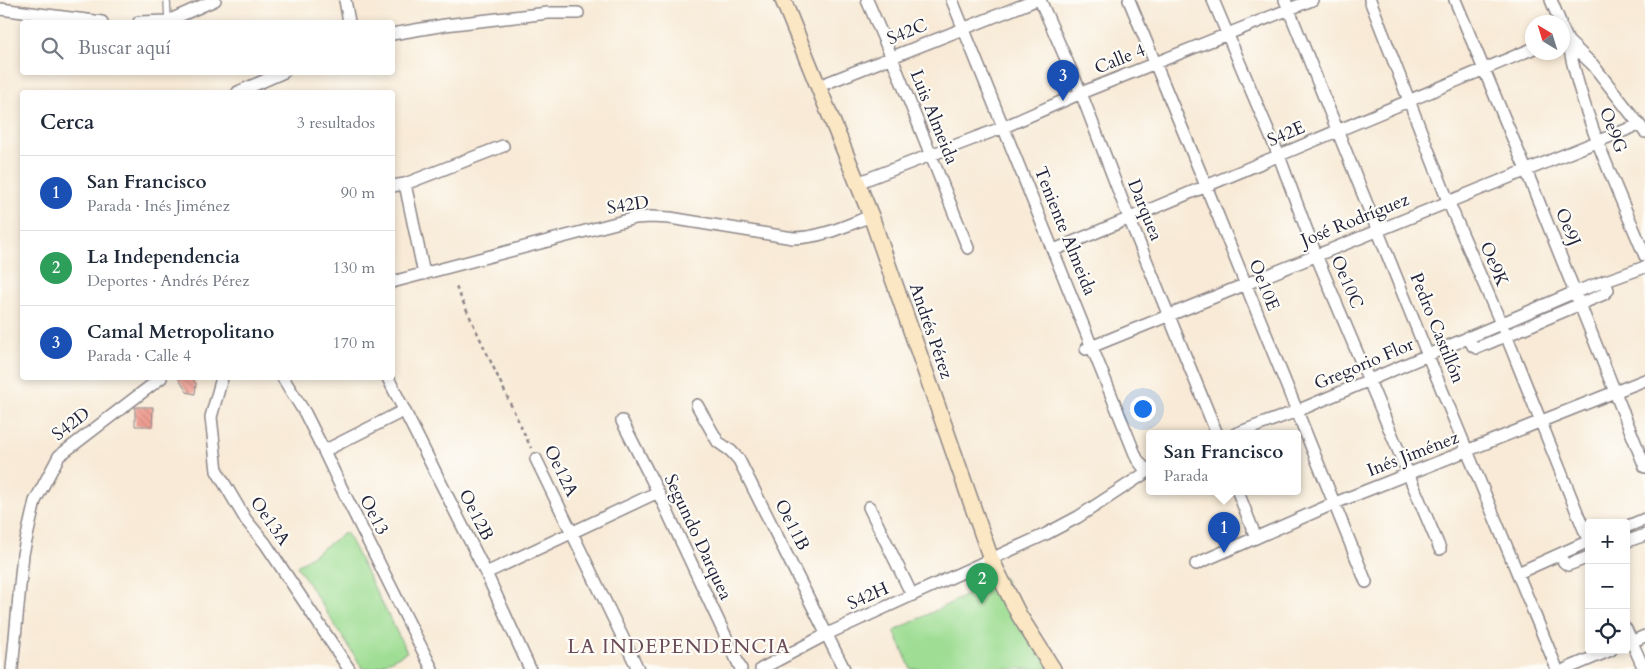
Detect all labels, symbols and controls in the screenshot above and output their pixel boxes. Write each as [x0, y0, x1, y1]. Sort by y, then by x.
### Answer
street label: S42C [883, 13, 931, 51]
north arrow [1525, 15, 1570, 60]
search box [20, 20, 395, 75]
icon: search [38, 34, 66, 62]
text: Buscar aquí [78, 35, 171, 61]
street label: Calle 4 [1091, 37, 1149, 81]
pin: 3 [1047, 60, 1079, 101]
street label: Luis Almeida [904, 66, 964, 168]
street label: Oe9G [1593, 103, 1633, 157]
text: Cerca [40, 108, 94, 137]
text: 3 resultados [297, 112, 375, 134]
street label: S42E [1263, 115, 1309, 153]
street label: Teniente Almeida [1028, 163, 1102, 299]
text: San Francisco [87, 169, 207, 195]
street label: Darquea [1121, 175, 1169, 245]
text: 1 [52, 182, 60, 204]
text: 90 m [341, 182, 375, 204]
street label: José Rodríguez [1294, 187, 1413, 254]
street label: S42D [605, 189, 651, 221]
text: Parada · Inés Jiménez [87, 195, 230, 217]
street label: Oe9J [1549, 204, 1587, 250]
street label: Oe9K [1473, 238, 1515, 291]
text: La Independencia [87, 244, 240, 270]
street label: Oe10C [1325, 251, 1370, 313]
street label: Oe10E [1242, 256, 1286, 314]
text: 2 [52, 257, 60, 279]
text: 130 m [333, 257, 375, 279]
street label: Pedro Castillón [1404, 269, 1471, 388]
text: Deportes · Andrés Pérez [87, 270, 249, 292]
street label: Andrés Pérez [903, 280, 959, 382]
text: Camal Metropolitano [87, 319, 274, 345]
text: 3 [52, 332, 60, 354]
text: 170 m [333, 332, 375, 354]
street label: Gregorio Flor [1310, 332, 1418, 396]
text: Parada · Calle 4 [87, 345, 191, 367]
your location [1130, 396, 1156, 422]
street label: S42D [47, 401, 95, 447]
street label: Inés Jiménez [1364, 425, 1462, 483]
popup [1146, 430, 1301, 495]
text: San Francisco [1164, 439, 1283, 465]
street label: Oe12A [538, 441, 584, 501]
text: Parada [1164, 465, 1208, 487]
street label: Segundo Darquea [658, 470, 738, 604]
street label: Oe12B [453, 485, 499, 545]
street label: Oe13A [244, 491, 296, 551]
street label: Oe13 [353, 491, 395, 539]
street label: Oe11B [769, 495, 815, 555]
pin: 1 [1208, 512, 1240, 553]
map controls [1585, 519, 1630, 654]
button: + [1585, 519, 1630, 564]
pin: 2 [966, 563, 998, 604]
button: − [1585, 564, 1630, 609]
street label: S42H [843, 576, 893, 616]
button: locate [1585, 609, 1630, 654]
district label: LA INDEPENDENCIA [567, 633, 791, 660]

